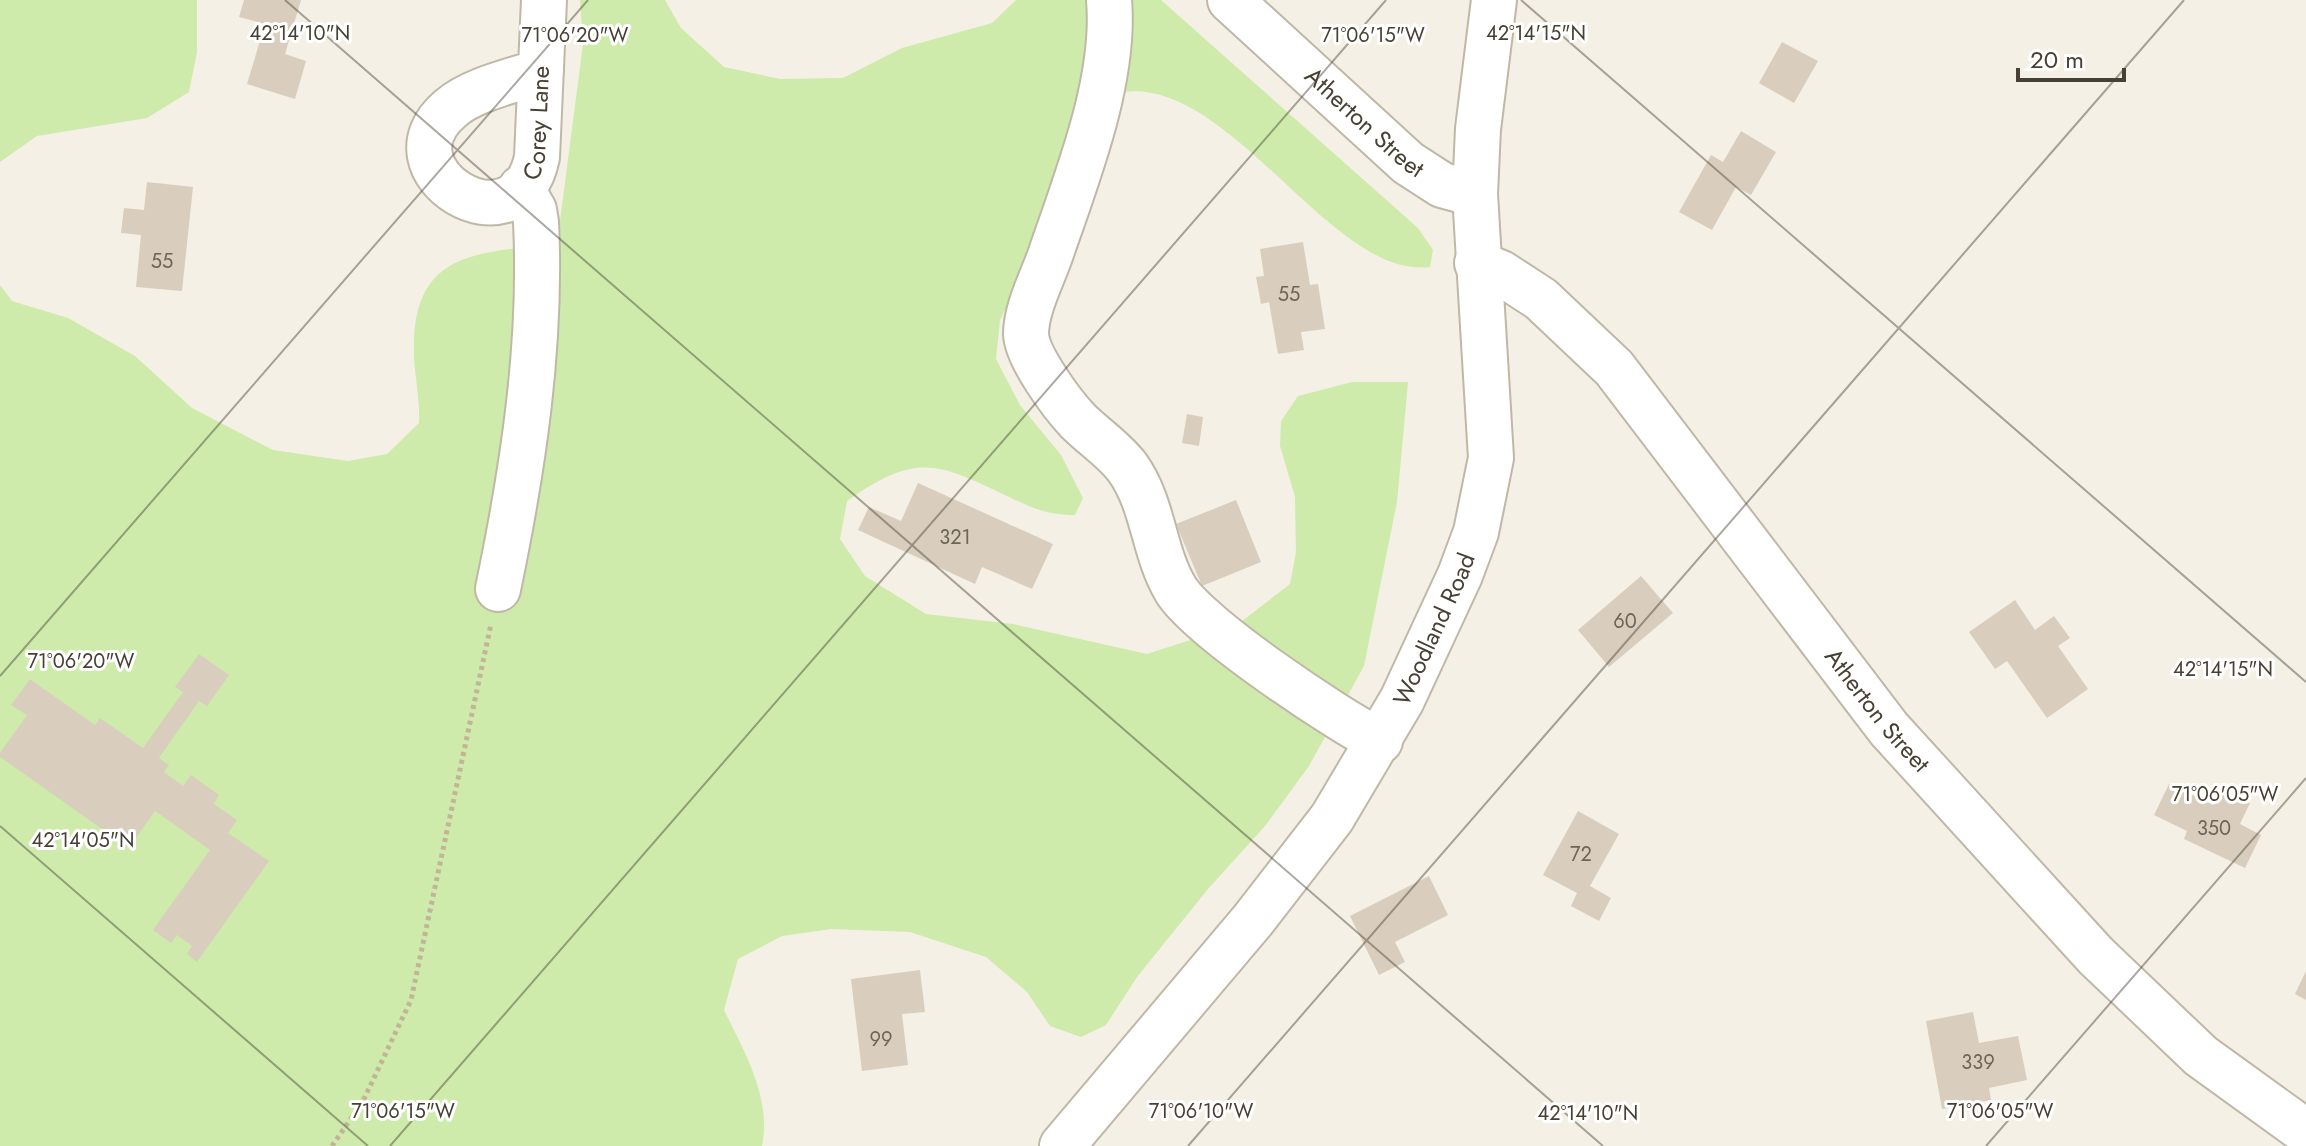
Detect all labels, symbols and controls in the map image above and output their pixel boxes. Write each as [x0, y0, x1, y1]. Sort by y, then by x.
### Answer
text: 42°14'10"N [250, 19, 350, 48]
text: 42°14'15"N [1486, 19, 1586, 48]
text: 71°06'20"W [522, 21, 629, 50]
text: 71°06'15"W [1321, 21, 1425, 50]
scale bar [2018, 32, 2124, 82]
text: 20 m [2030, 42, 2084, 77]
street label: Atherton Street [1297, 59, 1431, 186]
street label: Corey Lane [513, 65, 558, 185]
house number: 55 [151, 247, 173, 276]
house number: 55 [1278, 280, 1300, 309]
house number: 321 [939, 523, 971, 552]
street label: Woodland Road [1384, 548, 1484, 711]
house number: 60 [1613, 607, 1637, 636]
street label: Atherton Street [1816, 641, 1938, 780]
text: 71°06'20"W [28, 647, 135, 676]
text: 42°14'15"N [2173, 655, 2273, 684]
text: 71°06'05"W [2172, 780, 2279, 809]
house number: 350 [2197, 814, 2231, 843]
text: 42°14'05"N [31, 826, 135, 855]
house number: 72 [1570, 840, 1592, 869]
house number: 99 [869, 1025, 893, 1054]
house number: 339 [1961, 1048, 1995, 1077]
text: 71°06'15"W [351, 1097, 455, 1126]
text: 71°06'10"W [1149, 1097, 1253, 1126]
text: 71°06'05"W [1947, 1097, 2054, 1126]
text: 42°14'10"N [1538, 1099, 1638, 1128]

